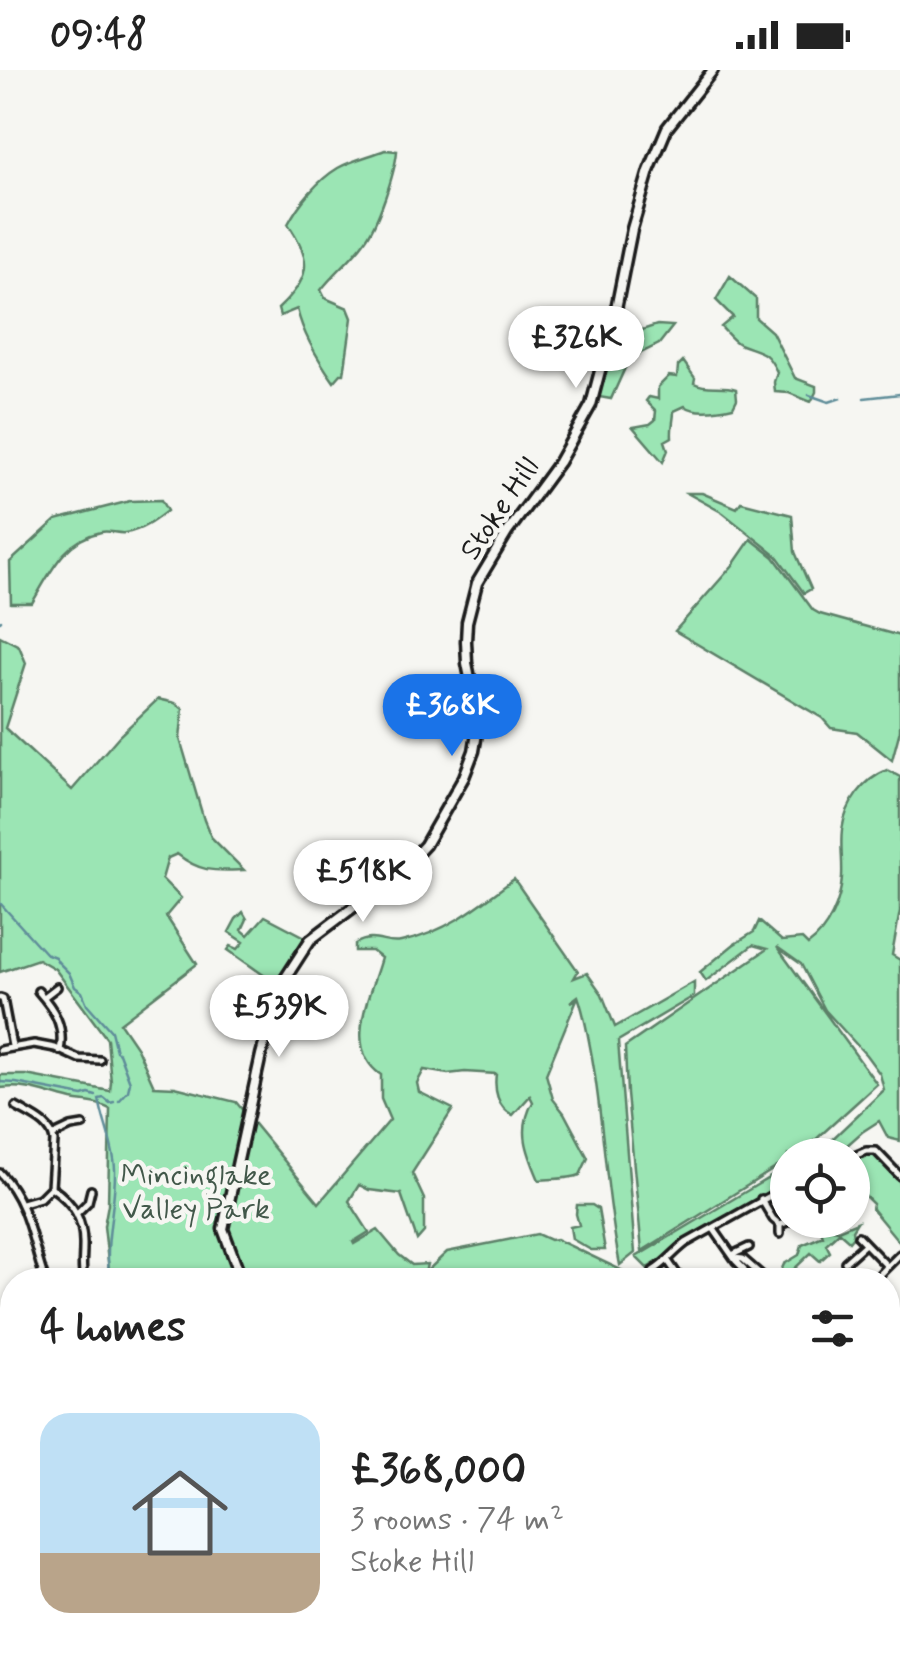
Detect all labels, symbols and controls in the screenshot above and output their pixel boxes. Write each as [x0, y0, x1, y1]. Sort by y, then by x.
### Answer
text: 09:48 [50, 11, 147, 60]
pin: £326K [506, 306, 646, 391]
text: £326K [530, 317, 622, 359]
street label: Stoke Hill [451, 450, 549, 568]
pin: £368K [382, 674, 522, 759]
text: £368K [405, 685, 499, 727]
pin: £518K [293, 840, 433, 925]
text: £518K [315, 851, 411, 893]
pin: £539K [209, 975, 349, 1060]
text: £539K [232, 986, 326, 1028]
map controls [770, 1138, 870, 1238]
button: locate [770, 1138, 870, 1238]
park label: Mincinglake Valley Park [121, 1156, 271, 1229]
text: 4 homes [40, 1301, 186, 1356]
icon: filters [805, 1301, 860, 1356]
text: £368,000 [350, 1444, 526, 1499]
icon: home [120, 1453, 240, 1573]
text: 3 rooms · 74 m² [350, 1499, 564, 1541]
text: Stoke Hill [350, 1541, 474, 1583]

